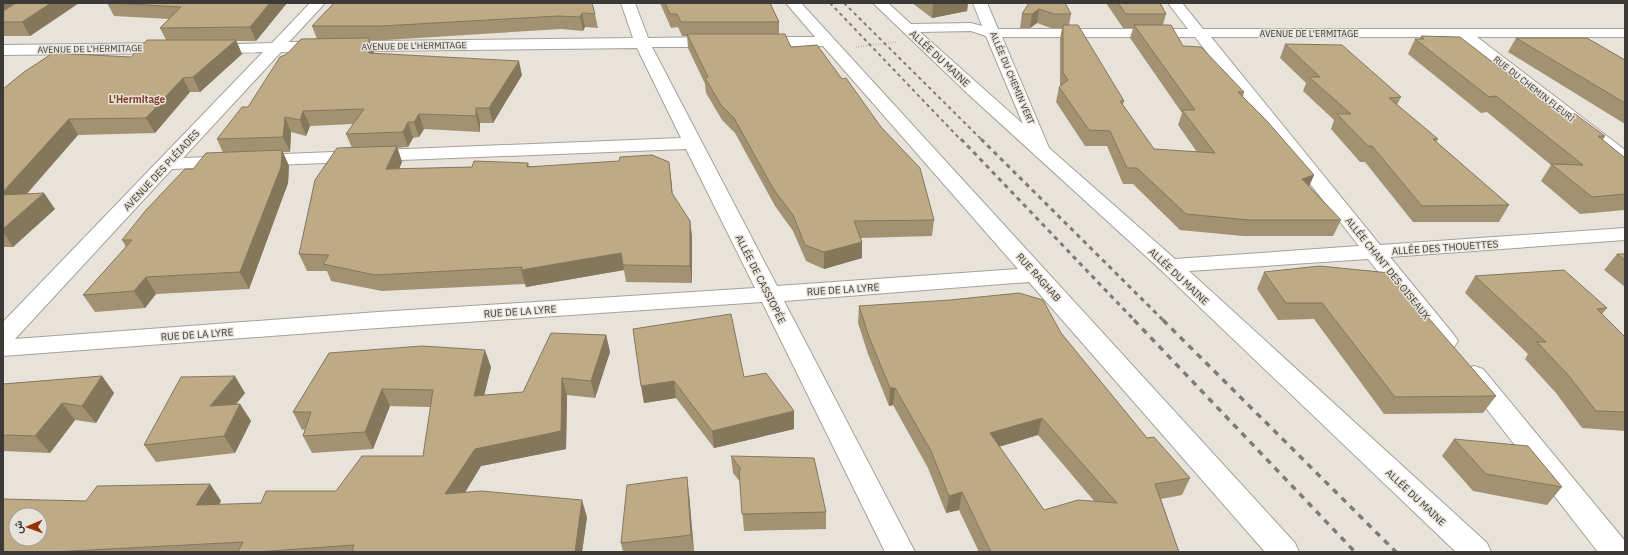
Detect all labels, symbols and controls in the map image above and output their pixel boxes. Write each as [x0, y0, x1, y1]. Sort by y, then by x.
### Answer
street label: ALLÉE DU MAINE [907, 27, 973, 90]
street label: AVENUE DE L'ERMITAGE [1260, 28, 1358, 39]
street label: ALLÉE DU CHEMIN VERT [988, 29, 1038, 126]
street label: AVENUE DE L'HERMITAGE [361, 39, 467, 52]
street label: AVENUE DE L'HERMITAGE [37, 42, 143, 55]
street label: RUE DU CHEMIN FLEURI [1491, 53, 1578, 124]
district label: L'Hermitage [109, 93, 166, 106]
street label: AVENUE DES PLÉIADES [120, 127, 203, 214]
street label: ALLÉE CHANT DES OISEAUX [1342, 215, 1433, 322]
street label: ALLÉE DE CASSIOPÉE [732, 232, 789, 326]
street label: ALLÉE DES THOUETTES [1391, 237, 1499, 258]
street label: ALLÉE DU MAINE [1146, 245, 1212, 308]
street label: RUE RAGHAB [1013, 250, 1064, 304]
street label: RUE DE LA LYRE [806, 280, 880, 299]
street label: RUE DE LA LYRE [483, 302, 557, 321]
street label: RUE DE LA LYRE [160, 325, 234, 344]
street label: ALLÉE DU MAINE [1383, 466, 1449, 529]
north arrow [8, 507, 48, 547]
text: ش [11, 520, 25, 534]

